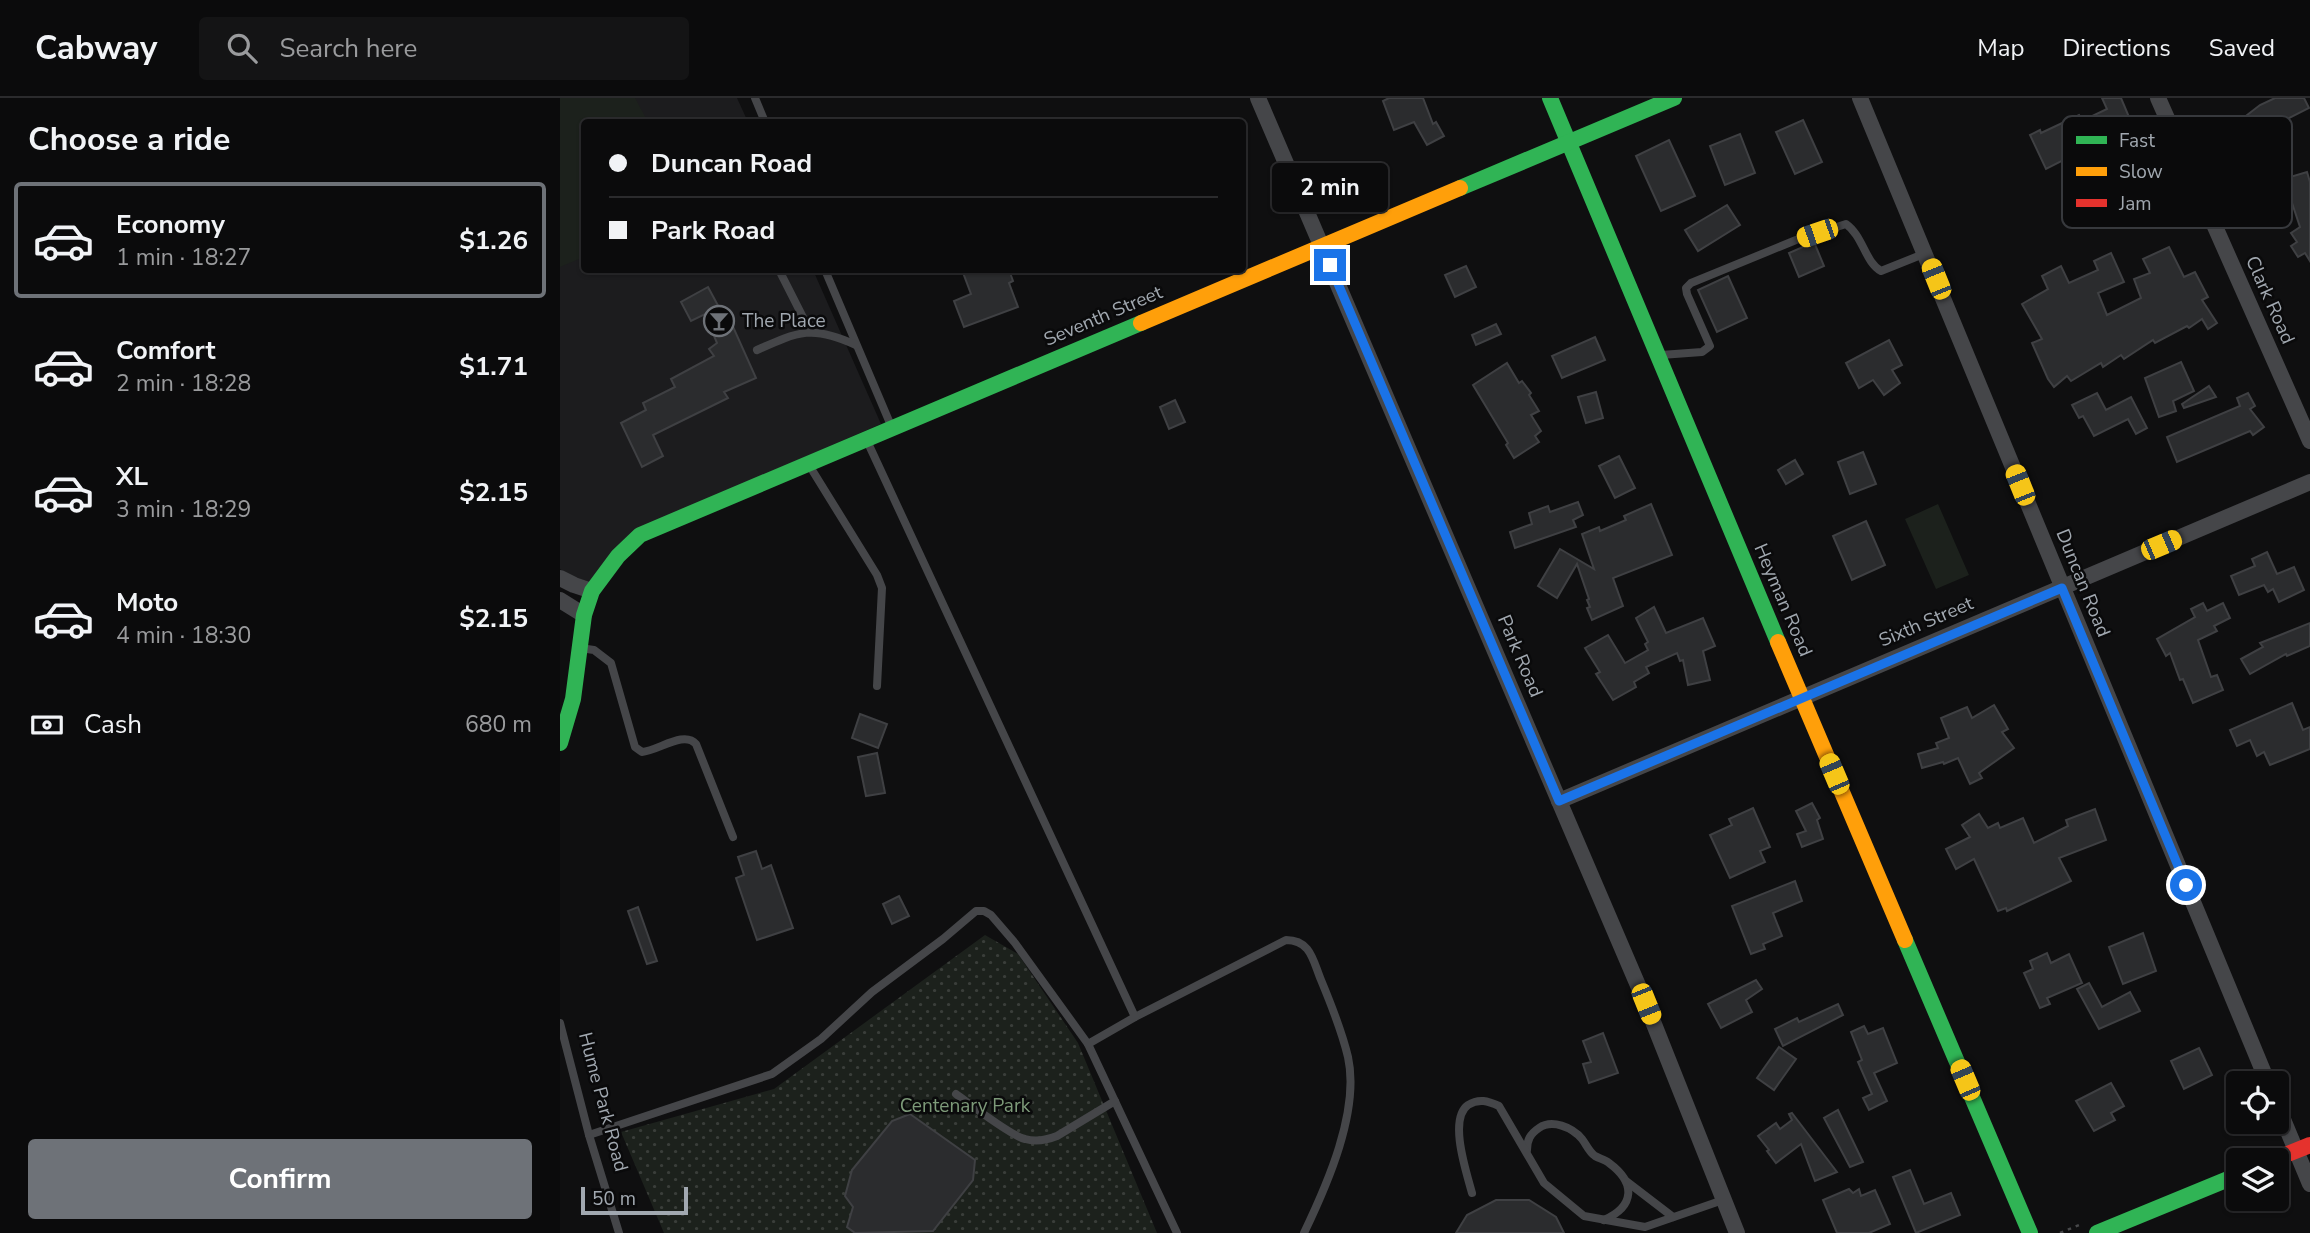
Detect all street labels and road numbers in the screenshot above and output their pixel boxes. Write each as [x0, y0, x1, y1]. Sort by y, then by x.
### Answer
street label: Clark Road [2239, 252, 2301, 348]
street label: Seventh Street [1040, 279, 1167, 353]
street label: Duncan Road [2050, 525, 2116, 641]
street label: Heyman Road [1748, 539, 1818, 661]
street label: Sixth Street [1875, 590, 1978, 654]
street label: Park Road [1491, 611, 1549, 701]
street label: Hume Park Road [572, 1029, 634, 1175]

